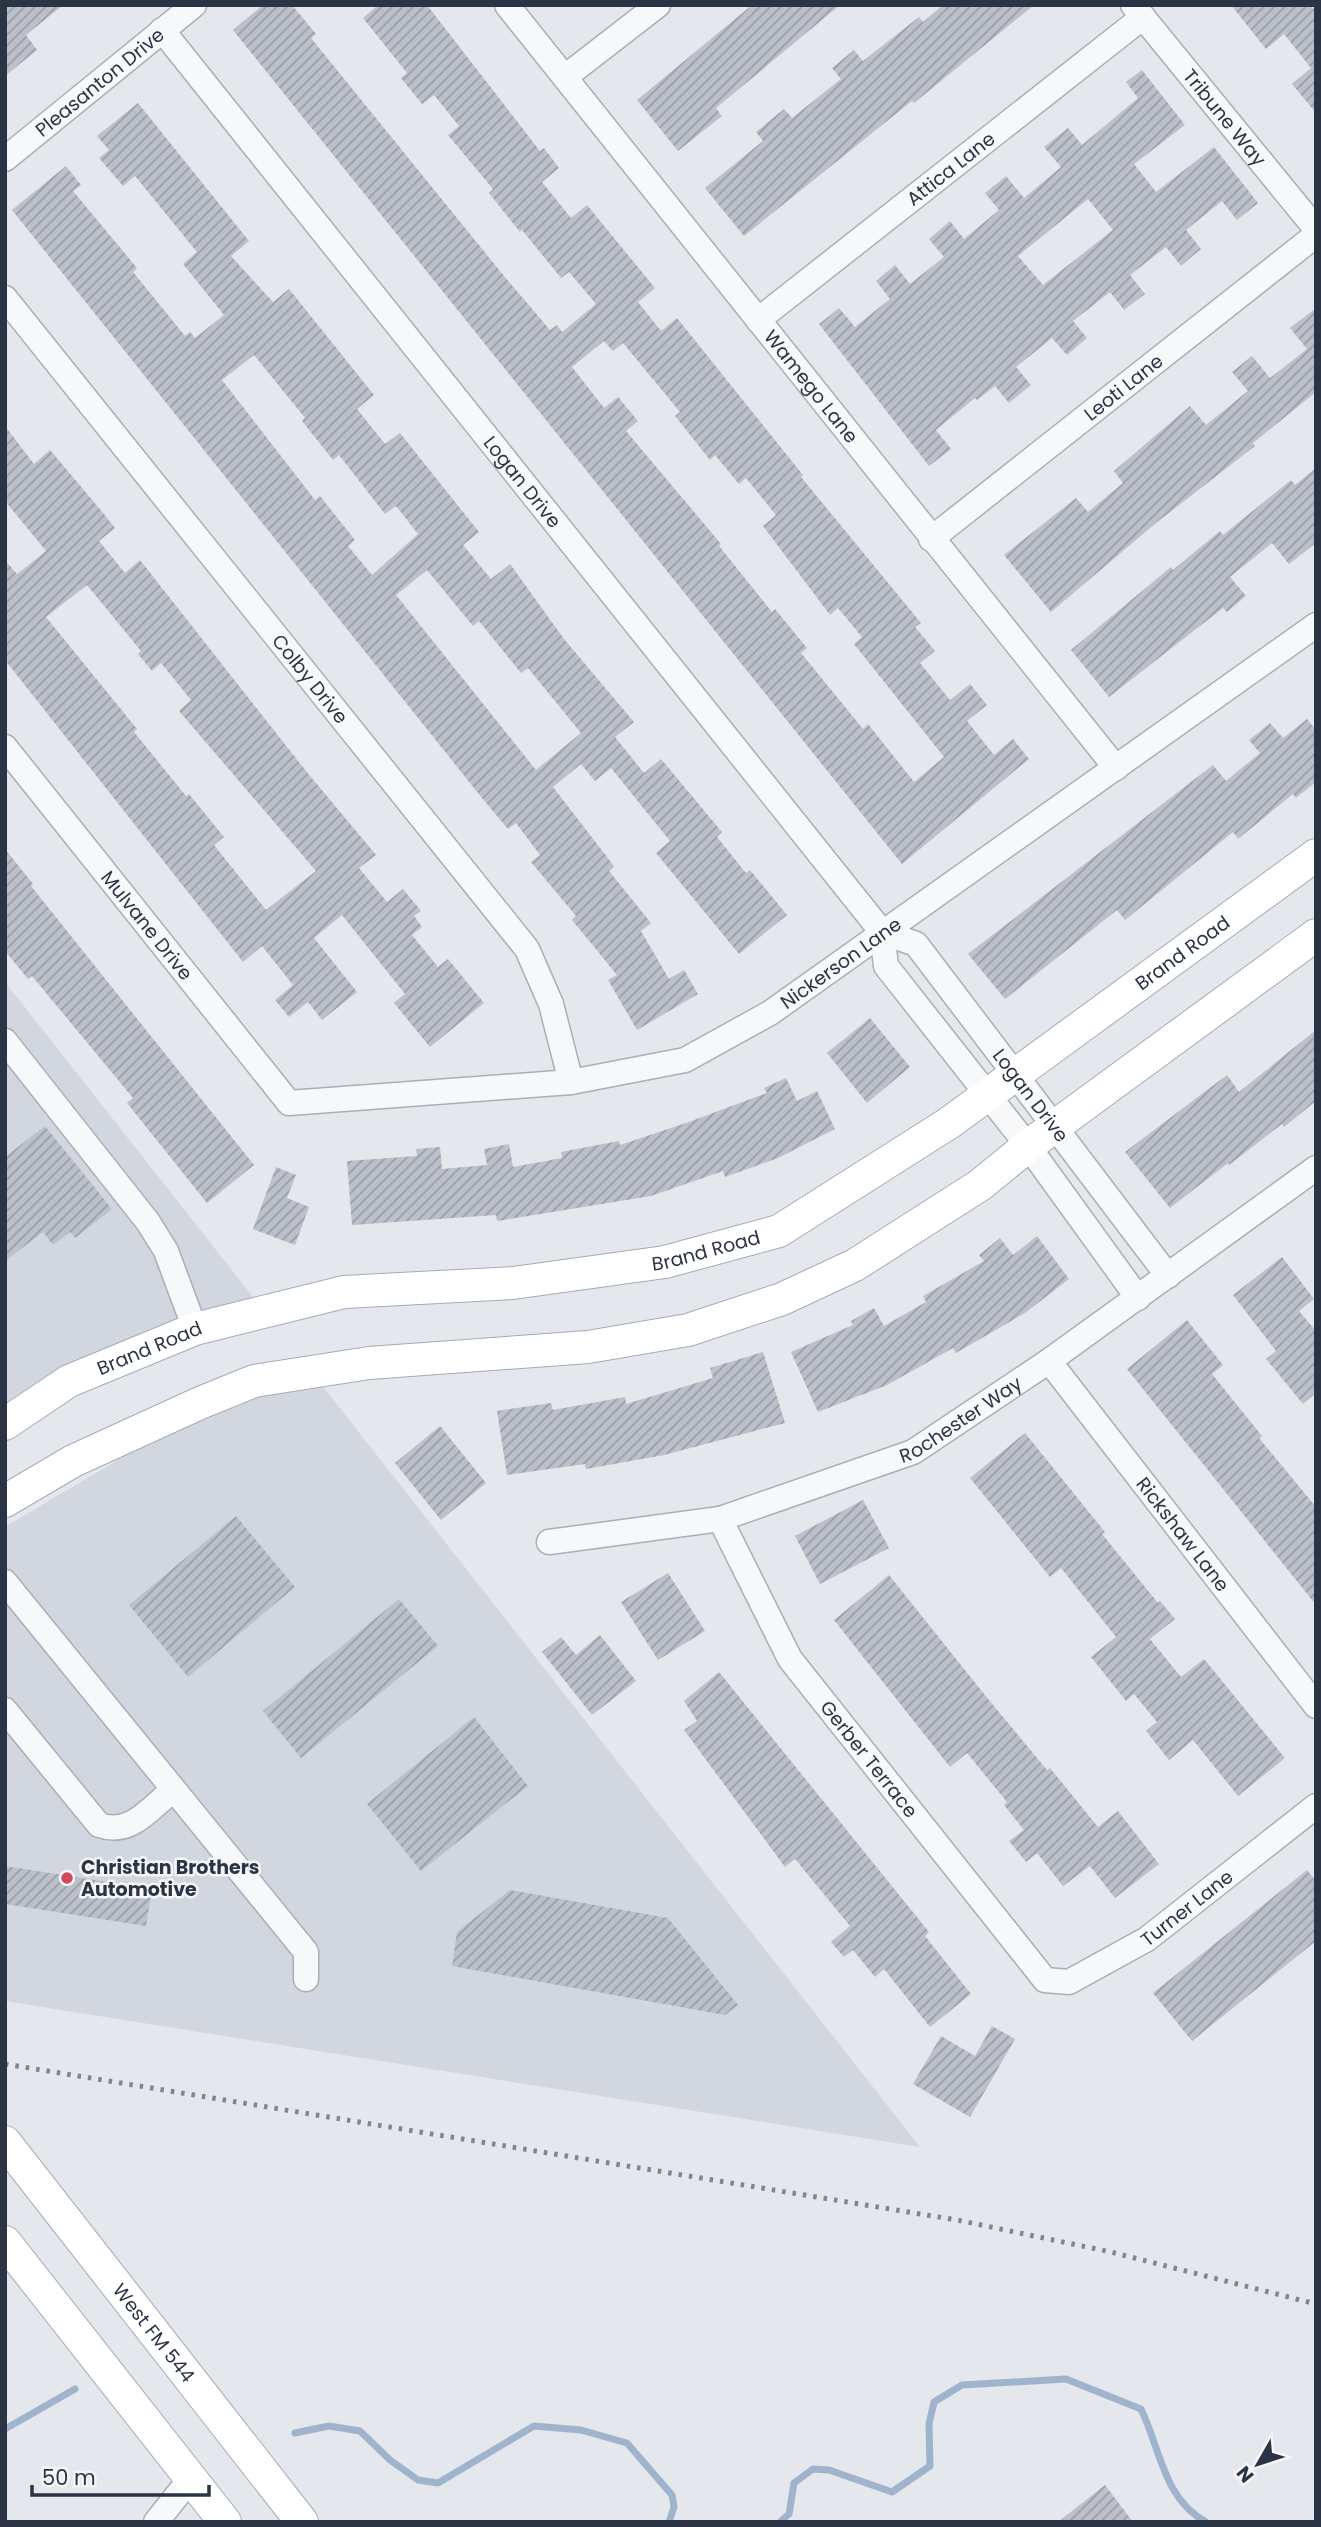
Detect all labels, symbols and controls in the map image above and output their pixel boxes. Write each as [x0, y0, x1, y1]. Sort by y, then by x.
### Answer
street label: Pleasanton Drive [29, 21, 170, 143]
street label: Tribune Way [1177, 63, 1273, 172]
street label: Attica Lane [901, 125, 1000, 212]
street label: Wamego Lane [758, 324, 865, 449]
street label: Leoti Lane [1078, 347, 1168, 427]
street label: Logan Drive [477, 430, 568, 534]
street label: Colby Drive [266, 628, 355, 729]
street label: Mulvane Drive [95, 865, 199, 986]
street label: Brand Road [1129, 909, 1235, 996]
street label: Nickerson Lane [775, 911, 907, 1015]
street label: Logan Drive [987, 1043, 1075, 1148]
street label: Brand Road [650, 1223, 763, 1277]
street label: Brand Road [93, 1314, 206, 1382]
street label: Rochester Way [895, 1369, 1027, 1469]
street label: Rickshaw Lane [1130, 1471, 1236, 1597]
street label: Gerber Terrace [814, 1694, 924, 1823]
place label: Christian Brothers Automotive [81, 1854, 259, 1903]
street label: Turner Lane [1135, 1863, 1238, 1953]
marker: Christian Brothers Automotive [59, 1870, 75, 1886]
street label: West FM 544 [107, 2277, 201, 2388]
north arrow [1223, 2429, 1293, 2499]
scale bar [32, 2454, 208, 2498]
text: N [1230, 2460, 1260, 2488]
text: 50 m [42, 2463, 96, 2492]

